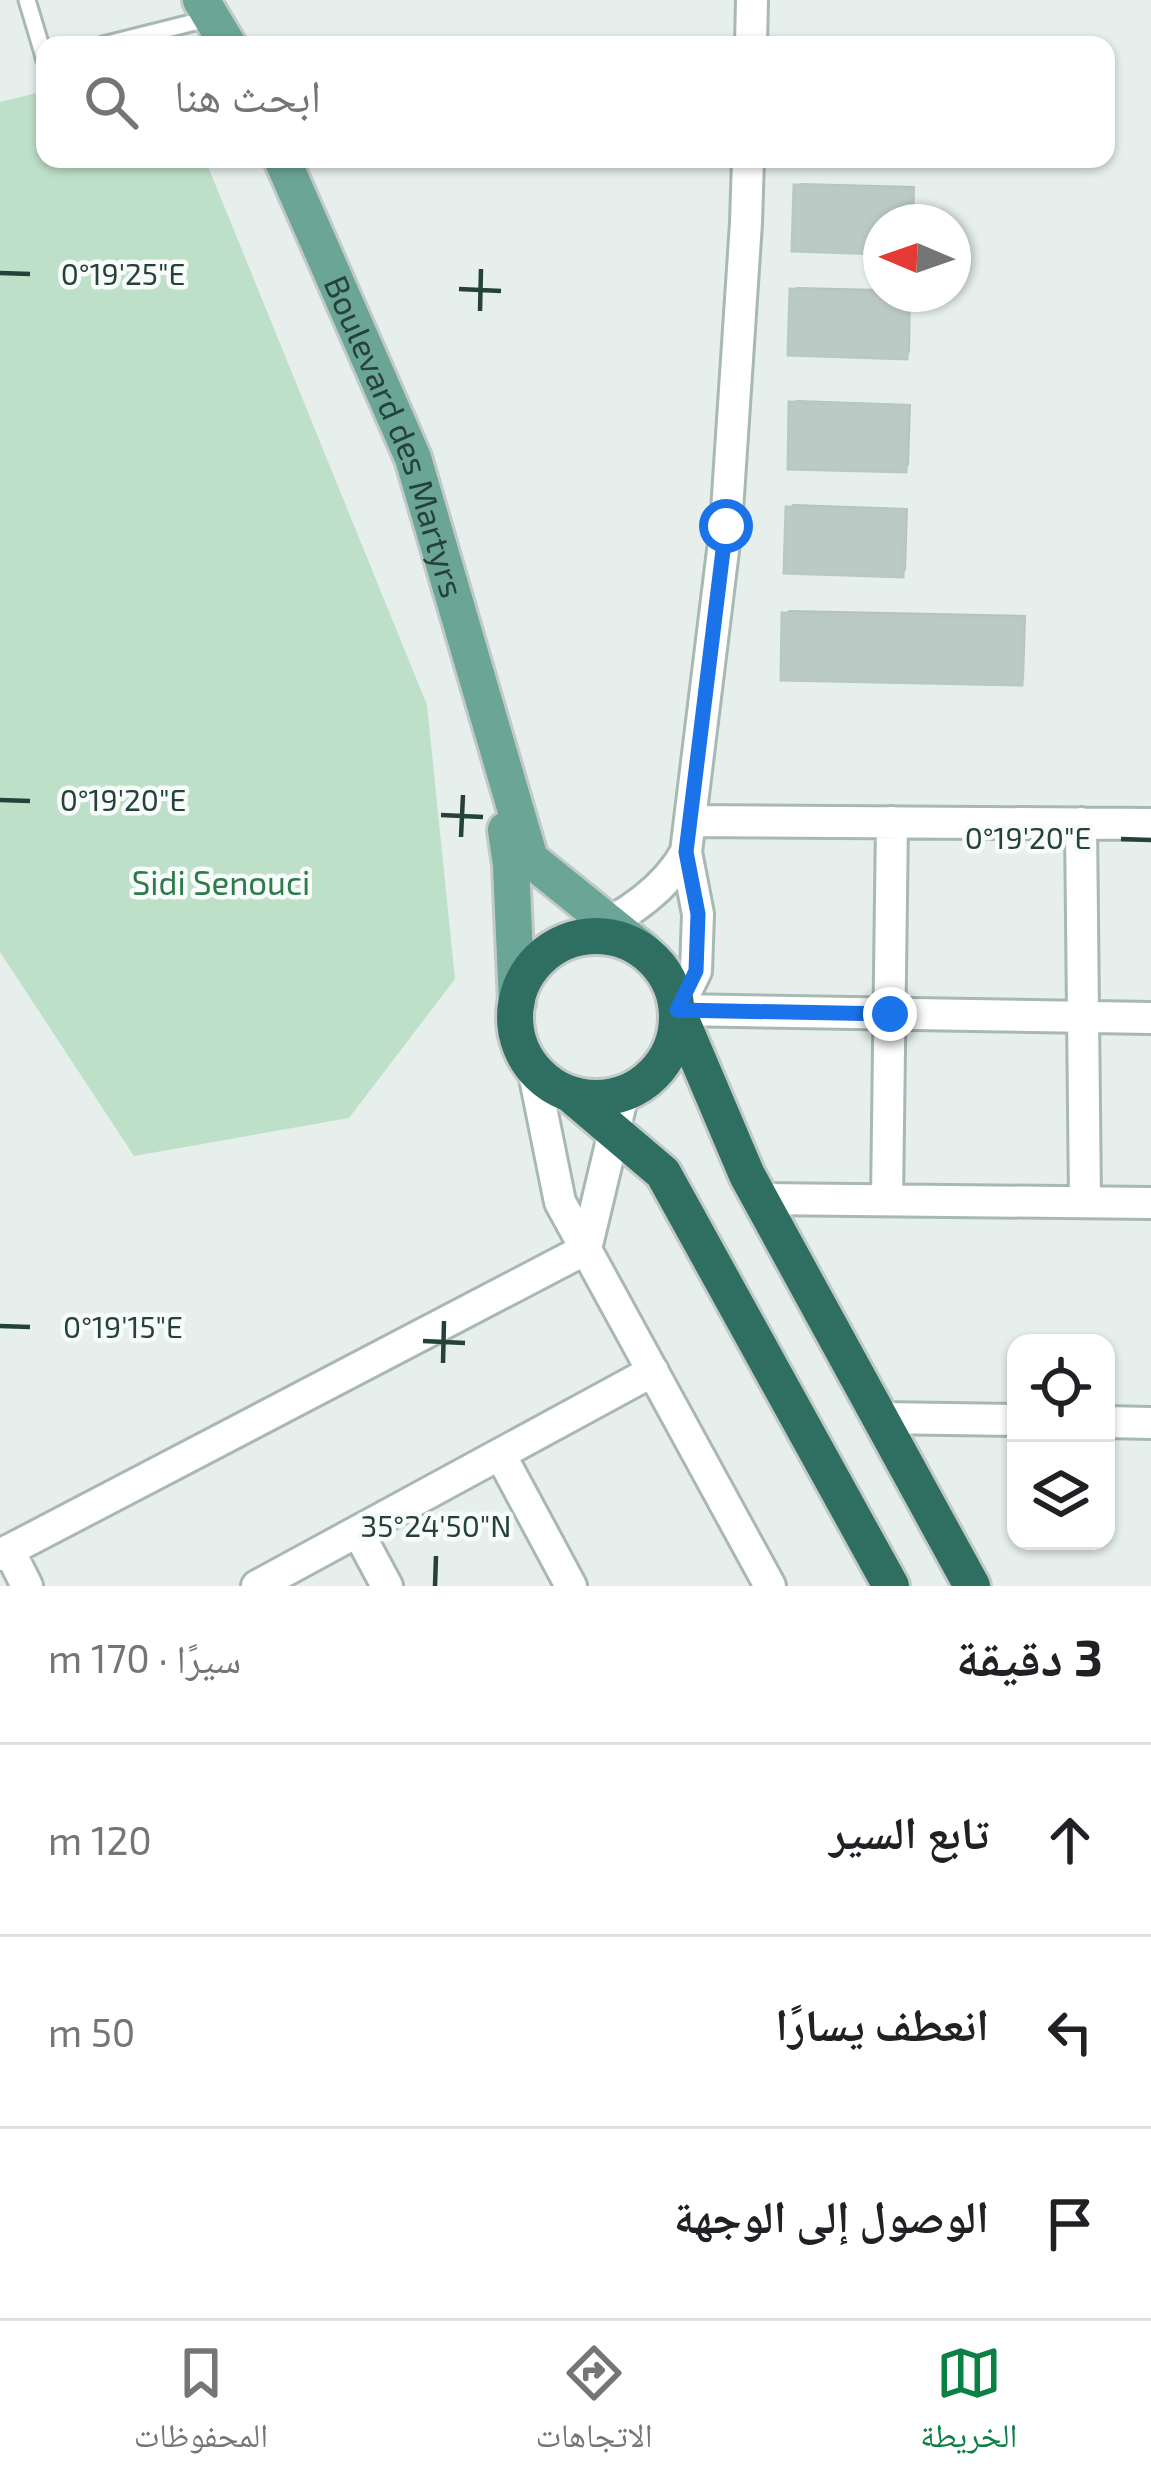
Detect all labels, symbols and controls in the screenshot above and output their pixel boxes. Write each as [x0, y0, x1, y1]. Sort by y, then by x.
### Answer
search box [36, 36, 1115, 168]
text: ابحث هنا [174, 67, 321, 121]
icon: search [78, 69, 144, 135]
north arrow [863, 204, 971, 312]
text: 0°19'25"E [61, 255, 185, 291]
street label: Boulevard des Martyrs [317, 269, 474, 602]
route start [699, 499, 753, 553]
text: 0°19'20"E [60, 781, 186, 817]
text: 0°19'20"E [965, 819, 1091, 855]
park label: Sidi Senouci [132, 862, 310, 902]
route end [863, 987, 917, 1041]
text: 0°19'15"E [63, 1308, 183, 1344]
map controls [1007, 1334, 1115, 1550]
button: locate [1007, 1334, 1115, 1442]
button: layers [1007, 1442, 1115, 1550]
text: 35°24'50"N [360, 1507, 512, 1543]
text: 3 دقيقة [956, 1625, 1103, 1686]
text: سيرًا · 170 m [48, 1634, 241, 1681]
text: تابع السير [829, 1804, 989, 1858]
icon: ahead [1037, 1807, 1103, 1873]
text: 120 m [48, 1816, 152, 1863]
text: انعطف يسارًا [775, 1996, 989, 2050]
icon: left [1037, 1999, 1103, 2065]
text: 50 m [48, 2008, 135, 2055]
text: الوصول إلى الوجهة [674, 2188, 989, 2242]
icon: arrive [1037, 2191, 1103, 2257]
tab: المحفوظات [134, 2340, 268, 2468]
tab: الاتجاهات [535, 2340, 653, 2468]
tab: الخريطة [920, 2340, 1017, 2468]

